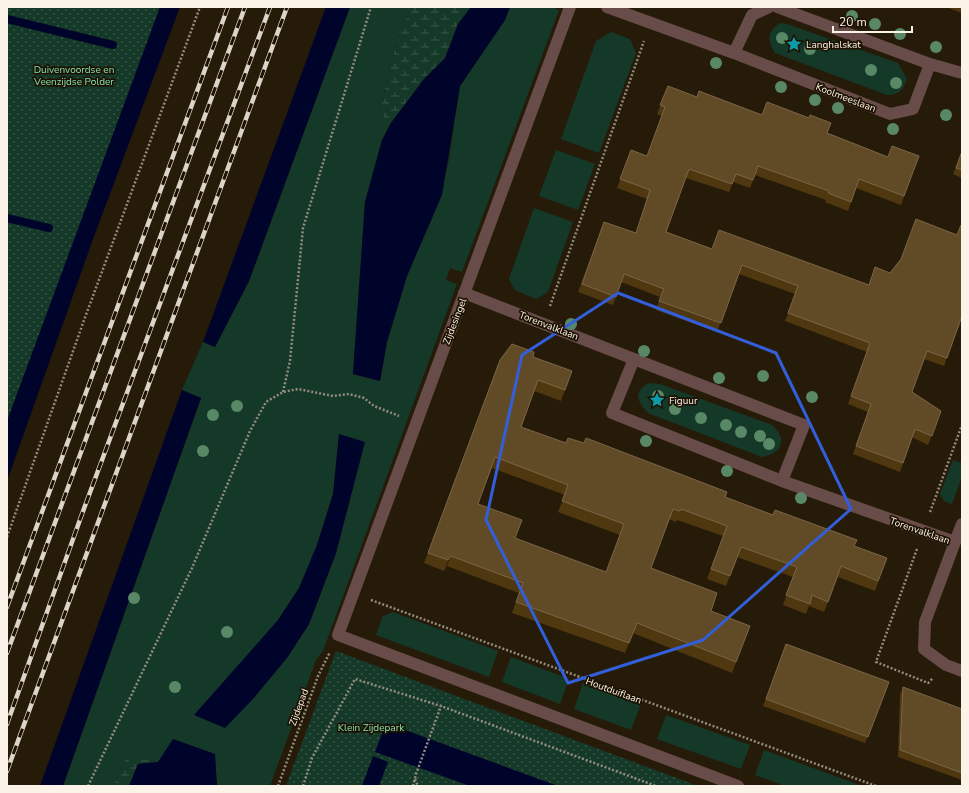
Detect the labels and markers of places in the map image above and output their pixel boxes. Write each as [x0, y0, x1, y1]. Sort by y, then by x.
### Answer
place icon: Langhalskat [785, 35, 803, 53]
place label: Langhalskat [806, 38, 861, 52]
place icon: Figuur [648, 391, 666, 409]
place label: Figuur [669, 394, 698, 408]

